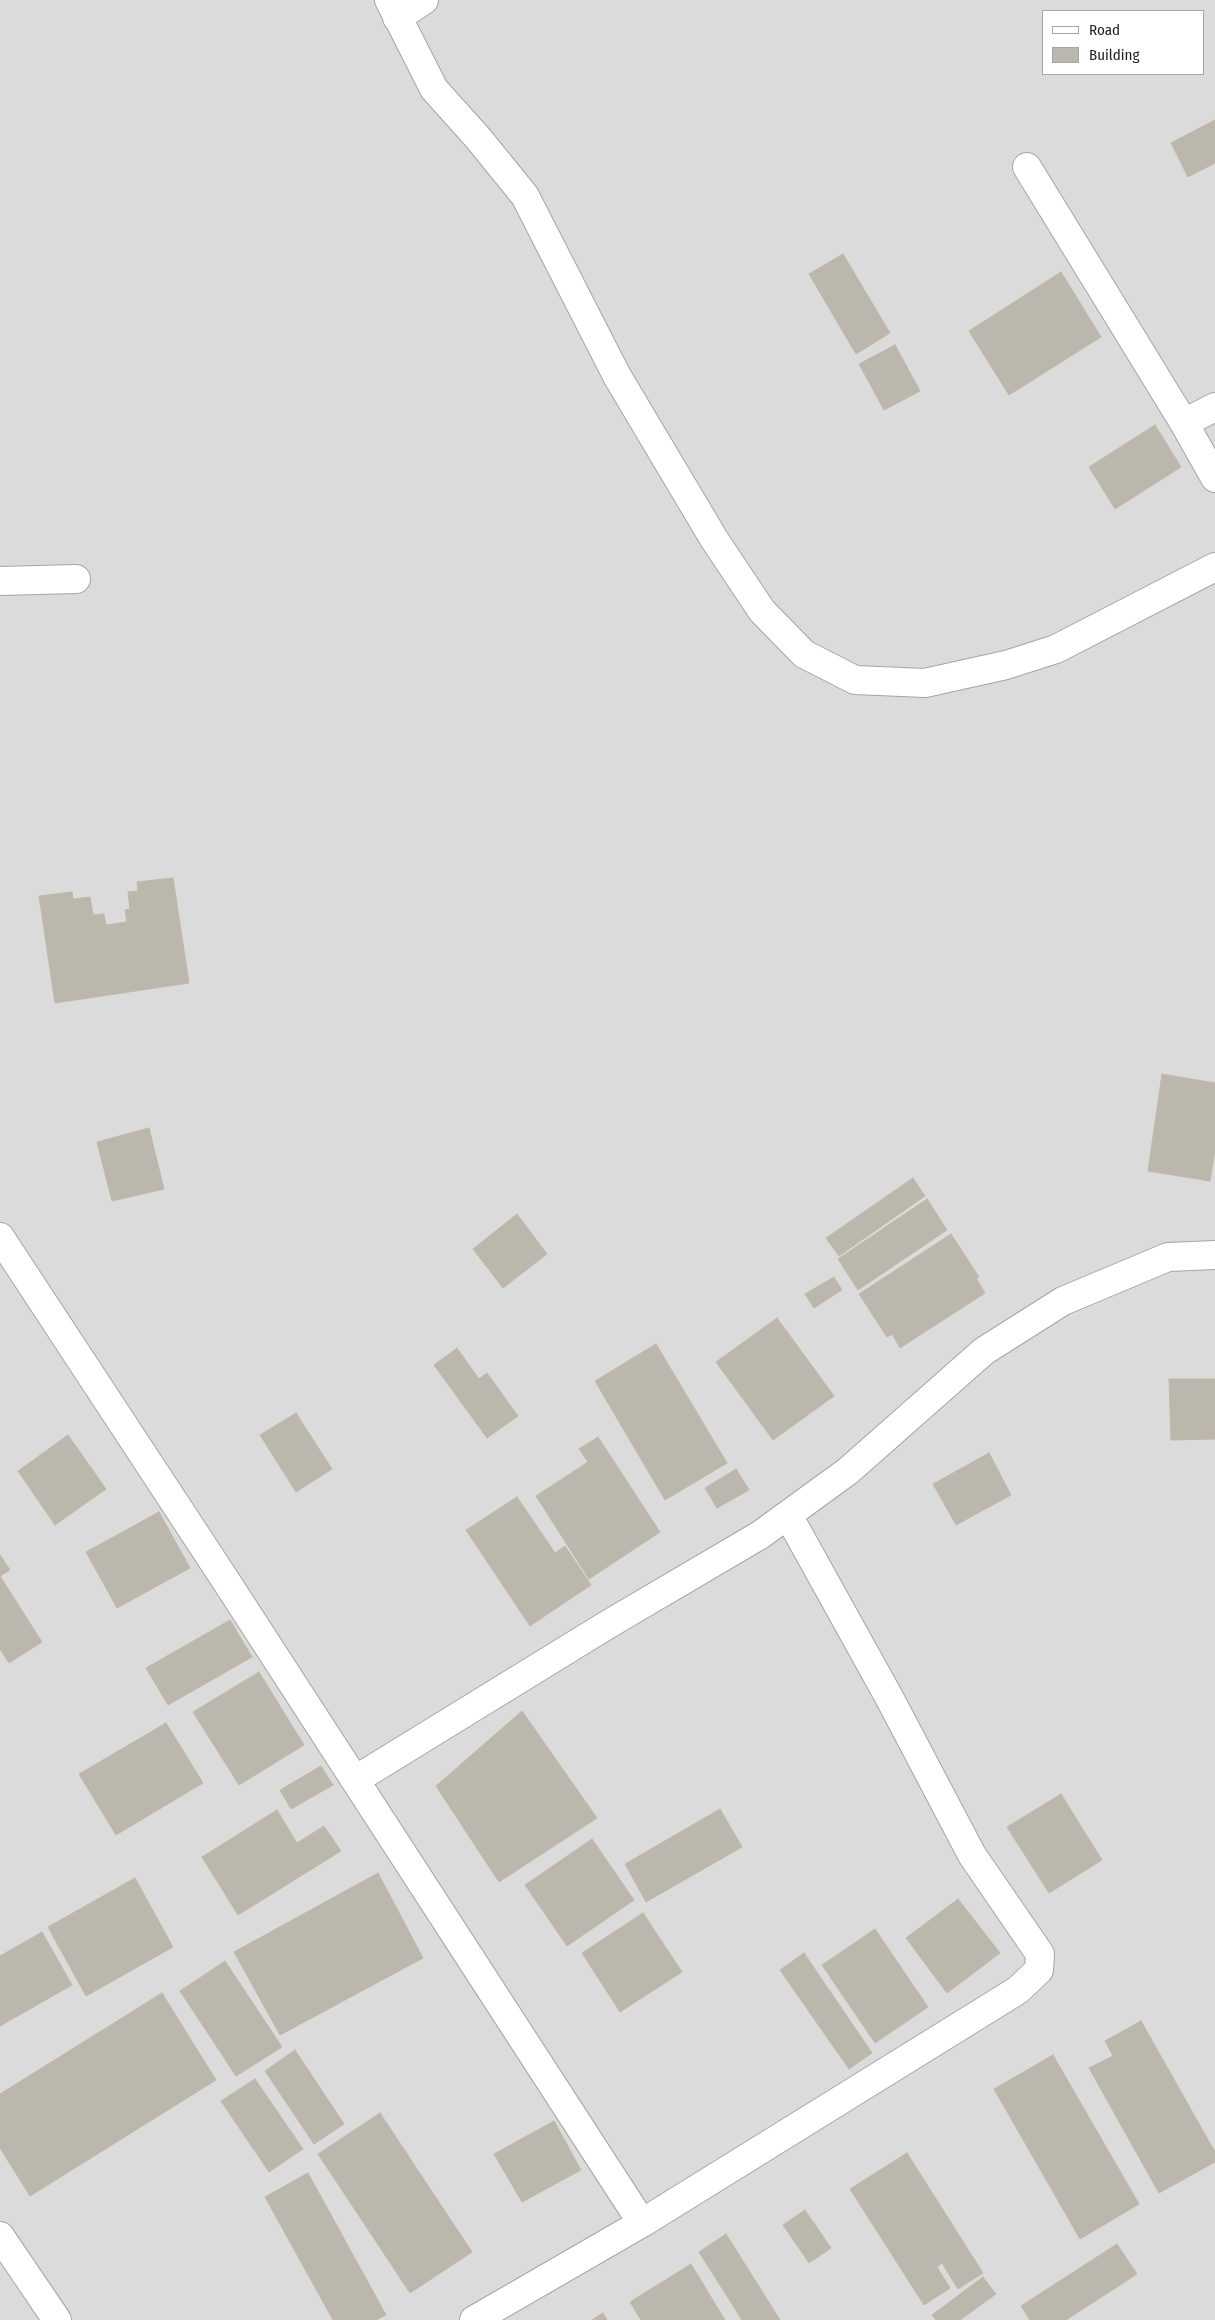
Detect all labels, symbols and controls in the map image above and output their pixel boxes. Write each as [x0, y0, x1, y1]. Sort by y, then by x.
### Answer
legend [1042, 10, 1205, 75]
text: Road [1089, 21, 1120, 39]
text: Building [1089, 46, 1140, 64]

